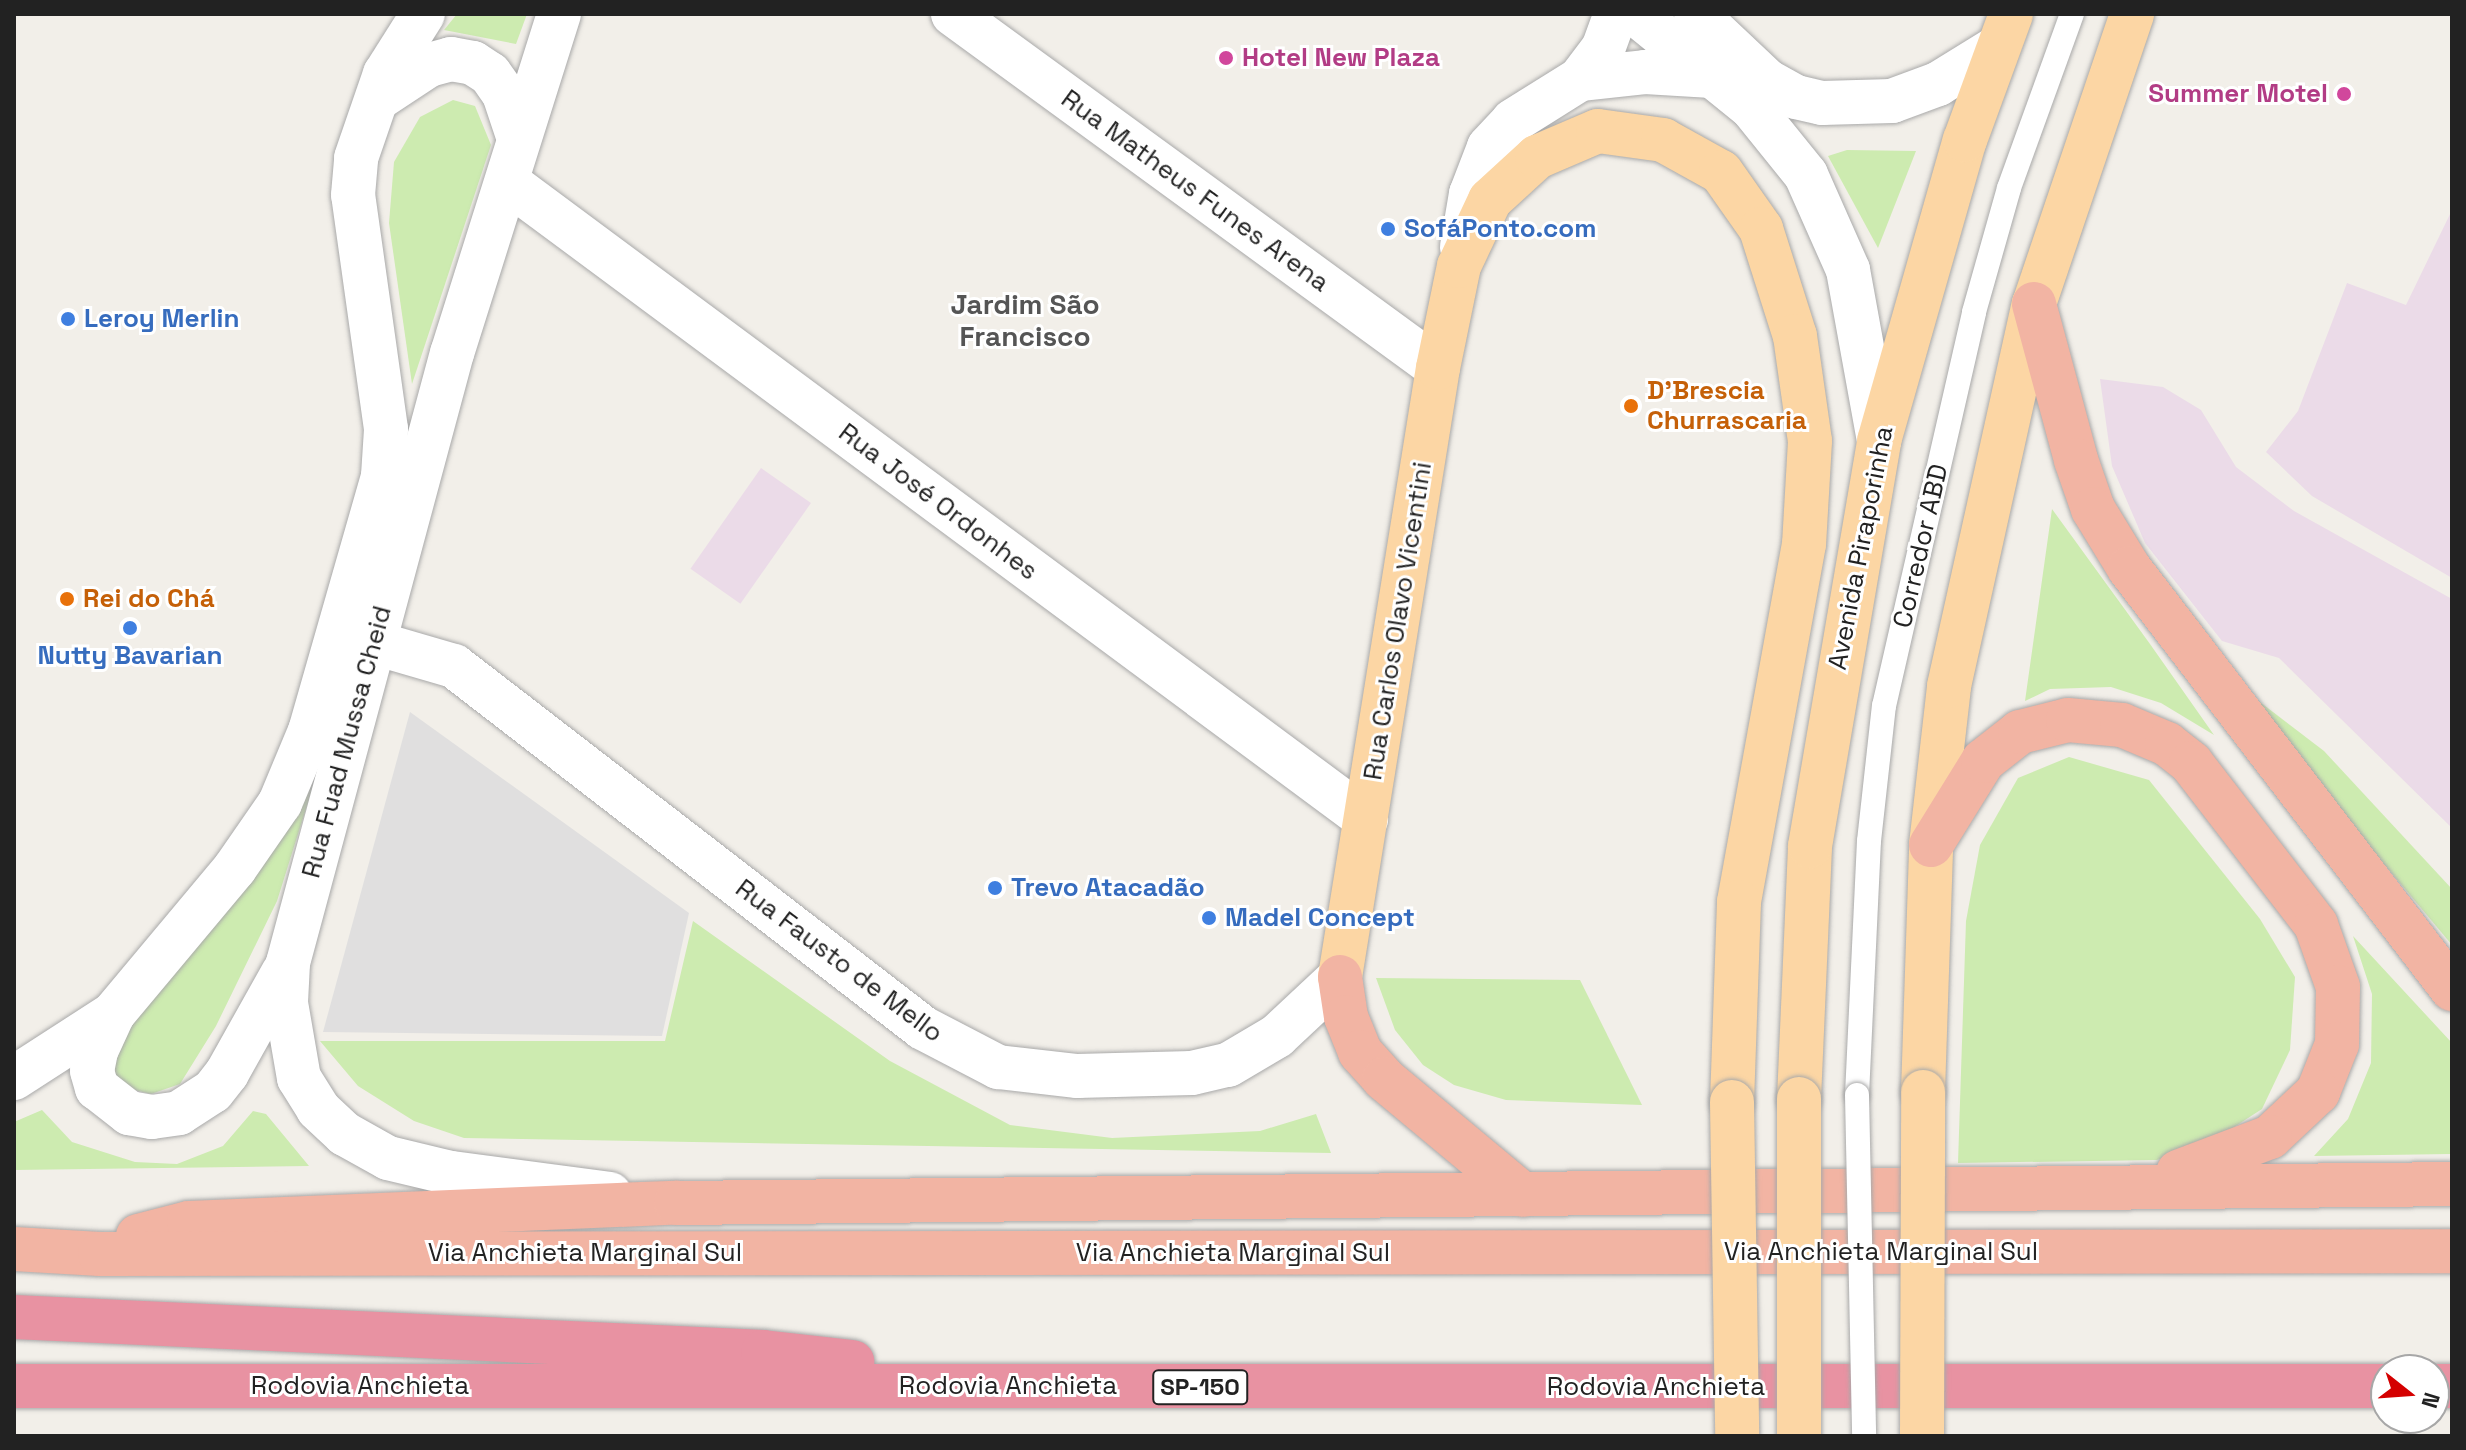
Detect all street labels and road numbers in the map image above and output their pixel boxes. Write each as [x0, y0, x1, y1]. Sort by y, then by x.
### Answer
street label: Rua Matheus Funes Arena [1055, 83, 1335, 299]
street label: Rua José Ordonhes [832, 417, 1044, 587]
street label: Avenida Piraporinha [1822, 424, 1900, 672]
street label: Rua Carlos Olavo Vicentini [1357, 459, 1439, 783]
street label: Corredor ABD [1887, 461, 1955, 631]
street label: Rua Fuad Mussa Cheid [296, 603, 398, 881]
street label: Rua Fausto de Mello [729, 873, 949, 1049]
street label: Via Anchieta Marginal Sul [1724, 1236, 2038, 1268]
street label: Via Anchieta Marginal Sul [428, 1237, 742, 1269]
street label: Via Anchieta Marginal Sul [1076, 1237, 1390, 1269]
road number: SP-150 [1152, 1367, 1248, 1407]
street label: Rodovia Anchieta [251, 1370, 469, 1402]
street label: Rodovia Anchieta [899, 1370, 1117, 1402]
street label: Rodovia Anchieta [1547, 1371, 1765, 1403]

